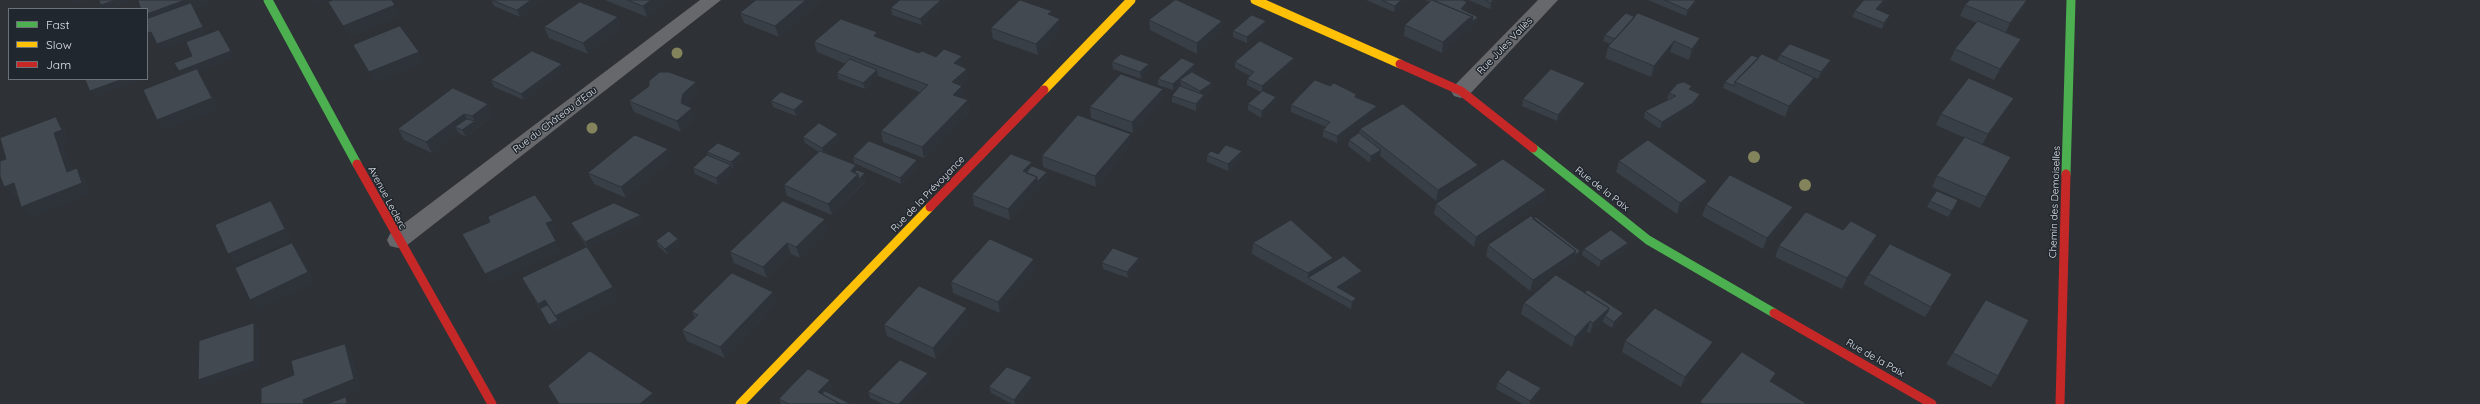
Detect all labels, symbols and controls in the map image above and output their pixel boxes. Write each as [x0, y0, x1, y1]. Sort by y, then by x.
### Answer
legend [8, 8, 148, 80]
street label: Rue Jules Vallès [1475, 15, 1535, 77]
text: Fast [46, 17, 70, 32]
text: Slow [46, 37, 72, 52]
text: Jam [46, 57, 71, 72]
street label: Rue du Château d'Eau [511, 84, 599, 156]
street label: Chemin des Demoiselles [2047, 146, 2063, 258]
street label: Rue de la Prévoyance [889, 153, 967, 235]
street label: Avenue Leclerc [365, 164, 409, 232]
street label: Rue de la Paix [1573, 164, 1631, 214]
street label: Rue de la Paix [1844, 337, 1906, 379]

